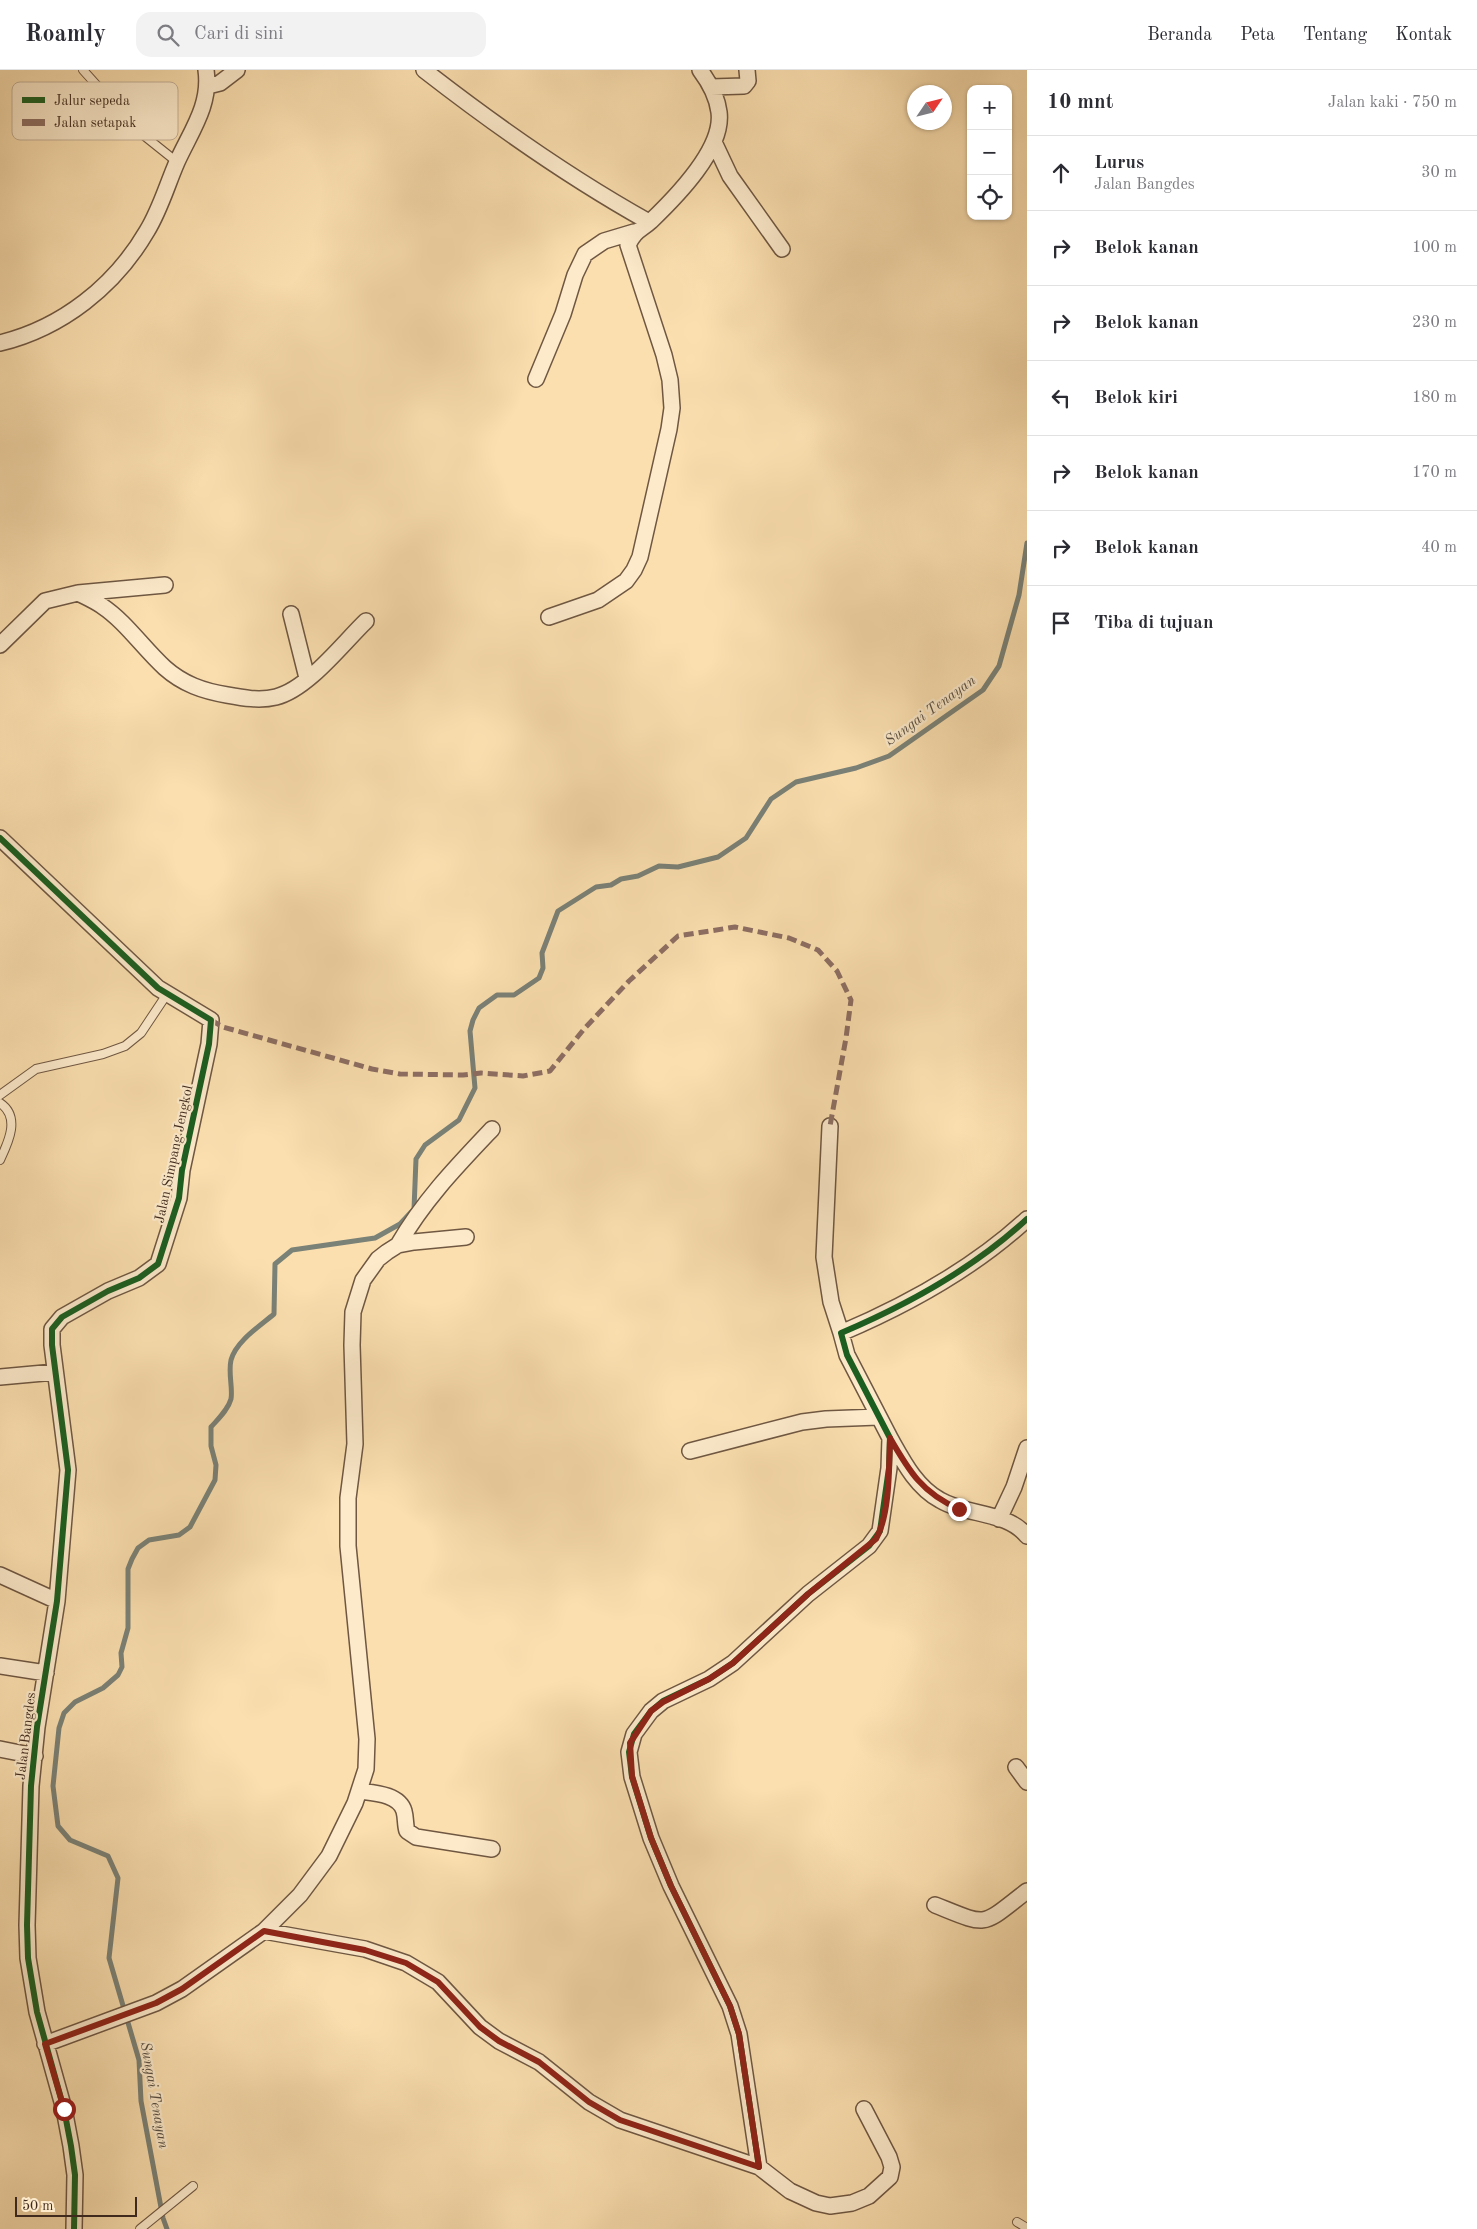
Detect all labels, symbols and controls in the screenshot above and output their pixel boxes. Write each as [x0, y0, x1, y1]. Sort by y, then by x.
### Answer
search box [136, 12, 486, 57]
icon: search [154, 21, 182, 49]
text: Roamly [25, 23, 106, 47]
text: Cari di sini [194, 25, 283, 44]
text: Beranda [1147, 26, 1212, 44]
text: Peta [1240, 26, 1275, 44]
text: Tentang [1303, 26, 1367, 44]
text: Kontak [1395, 26, 1452, 44]
legend [12, 82, 178, 140]
north arrow [907, 85, 952, 130]
map controls [967, 85, 1012, 220]
button: + [967, 85, 1012, 130]
text: 10 mnt [1047, 92, 1113, 113]
text: Jalur sepeda [54, 94, 130, 108]
text: Jalan kaki · 750 m [1328, 95, 1457, 111]
text: Jalan setapak [54, 116, 136, 130]
button: − [967, 130, 1012, 175]
text: Lurus [1094, 154, 1144, 173]
icon: ahead [1047, 159, 1075, 187]
text: 30 m [1421, 165, 1457, 181]
button: locate [967, 175, 1012, 220]
text: Jalan Bangdes [1094, 177, 1195, 193]
icon: right [1047, 234, 1075, 262]
text: Belok kanan [1094, 239, 1199, 258]
text: 100 m [1412, 240, 1457, 256]
icon: right [1047, 309, 1075, 337]
text: Belok kanan [1094, 314, 1199, 333]
text: 230 m [1412, 315, 1457, 331]
icon: left [1047, 384, 1075, 412]
text: Belok kiri [1094, 389, 1178, 408]
text: 180 m [1412, 390, 1457, 406]
icon: right [1047, 459, 1075, 487]
text: Belok kanan [1094, 464, 1199, 483]
text: 170 m [1412, 465, 1457, 481]
icon: right [1047, 534, 1075, 562]
text: Belok kanan [1094, 539, 1199, 558]
text: 40 m [1421, 540, 1457, 556]
icon: arrive [1047, 609, 1075, 637]
text: Tiba di tujuan [1094, 614, 1214, 633]
water label: Sungai Tenayan [883, 673, 979, 749]
street label: Jalan Simpang Jengkol [153, 1084, 195, 1224]
route end [948, 1498, 971, 1521]
street label: Jalan Bangdes [14, 1692, 38, 1781]
water label: Sungai Tenayan [137, 2041, 170, 2150]
route start [53, 2098, 76, 2121]
scale bar [15, 2194, 138, 2217]
text: 50 m [22, 2199, 53, 2213]

